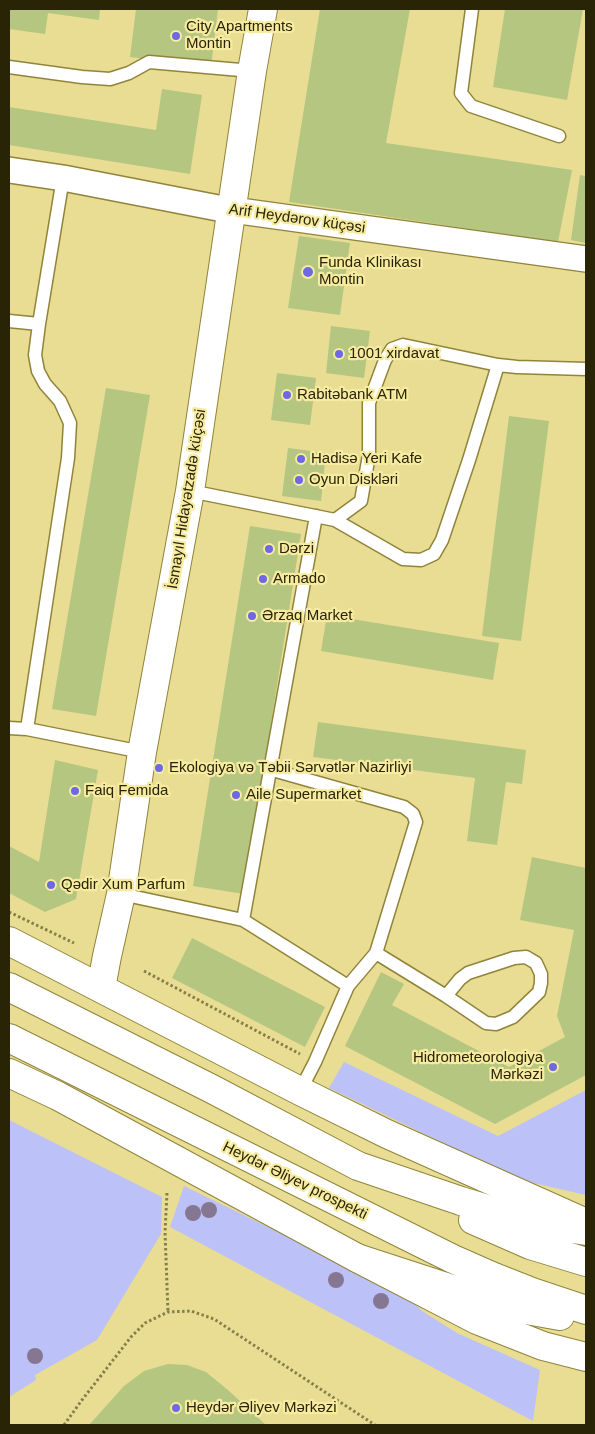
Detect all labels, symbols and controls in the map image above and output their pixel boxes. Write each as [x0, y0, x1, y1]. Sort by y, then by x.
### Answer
place label: City Apartments Montin [186, 18, 293, 53]
marker: City Apartments Montin [170, 30, 182, 42]
street label: Arif Heydərov küçəsi [228, 201, 366, 237]
place label: Funda Klinikası Montin [319, 254, 422, 289]
marker: Funda Klinikası Montin [301, 265, 315, 279]
place label: 1001 xirdavat [349, 345, 439, 363]
marker: 1001 xirdavat [333, 348, 345, 360]
place label: Rabitəbank ATM [297, 386, 408, 404]
marker: Rabitəbank ATM [281, 389, 293, 401]
street label: İsmayıl Hidayətzadə küçəsi [164, 408, 210, 590]
place label: Hadisə Yeri Kafe [311, 450, 422, 468]
marker: Hadisə Yeri Kafe [295, 453, 307, 465]
place label: Oyun Diskləri [309, 471, 398, 489]
marker: Oyun Diskləri [293, 474, 305, 486]
place label: Dərzi [279, 540, 314, 558]
marker: Dərzi [263, 543, 275, 555]
place label: Armado [273, 570, 326, 588]
marker: Armado [257, 573, 269, 585]
place label: Ərzaq Market [262, 607, 352, 625]
marker: Ərzaq Market [246, 610, 258, 622]
place label: Ekologiya və Təbii Sərvətlər Nazirliyi [169, 759, 412, 777]
marker: Ekologiya və Təbii Sərvətlər Nazirliyi [153, 762, 165, 774]
place label: Faiq Femida [85, 782, 168, 800]
marker: Faiq Femida [69, 785, 81, 797]
place label: Aile Supermarket [246, 786, 361, 804]
marker: Aile Supermarket [230, 789, 242, 801]
place label: Qədir Xum Parfum [61, 876, 185, 894]
marker: Qədir Xum Parfum [45, 879, 57, 891]
place label: Hidrometeorologiya Mərkəzi [413, 1049, 543, 1084]
marker: Hidrometeorologiya Mərkəzi [547, 1061, 559, 1073]
street label: Heydər Əliyev prospekti [220, 1138, 370, 1224]
place label: Heydər Əliyev Mərkəzi [186, 1399, 336, 1417]
marker: Heydər Əliyev Mərkəzi [170, 1402, 182, 1414]

